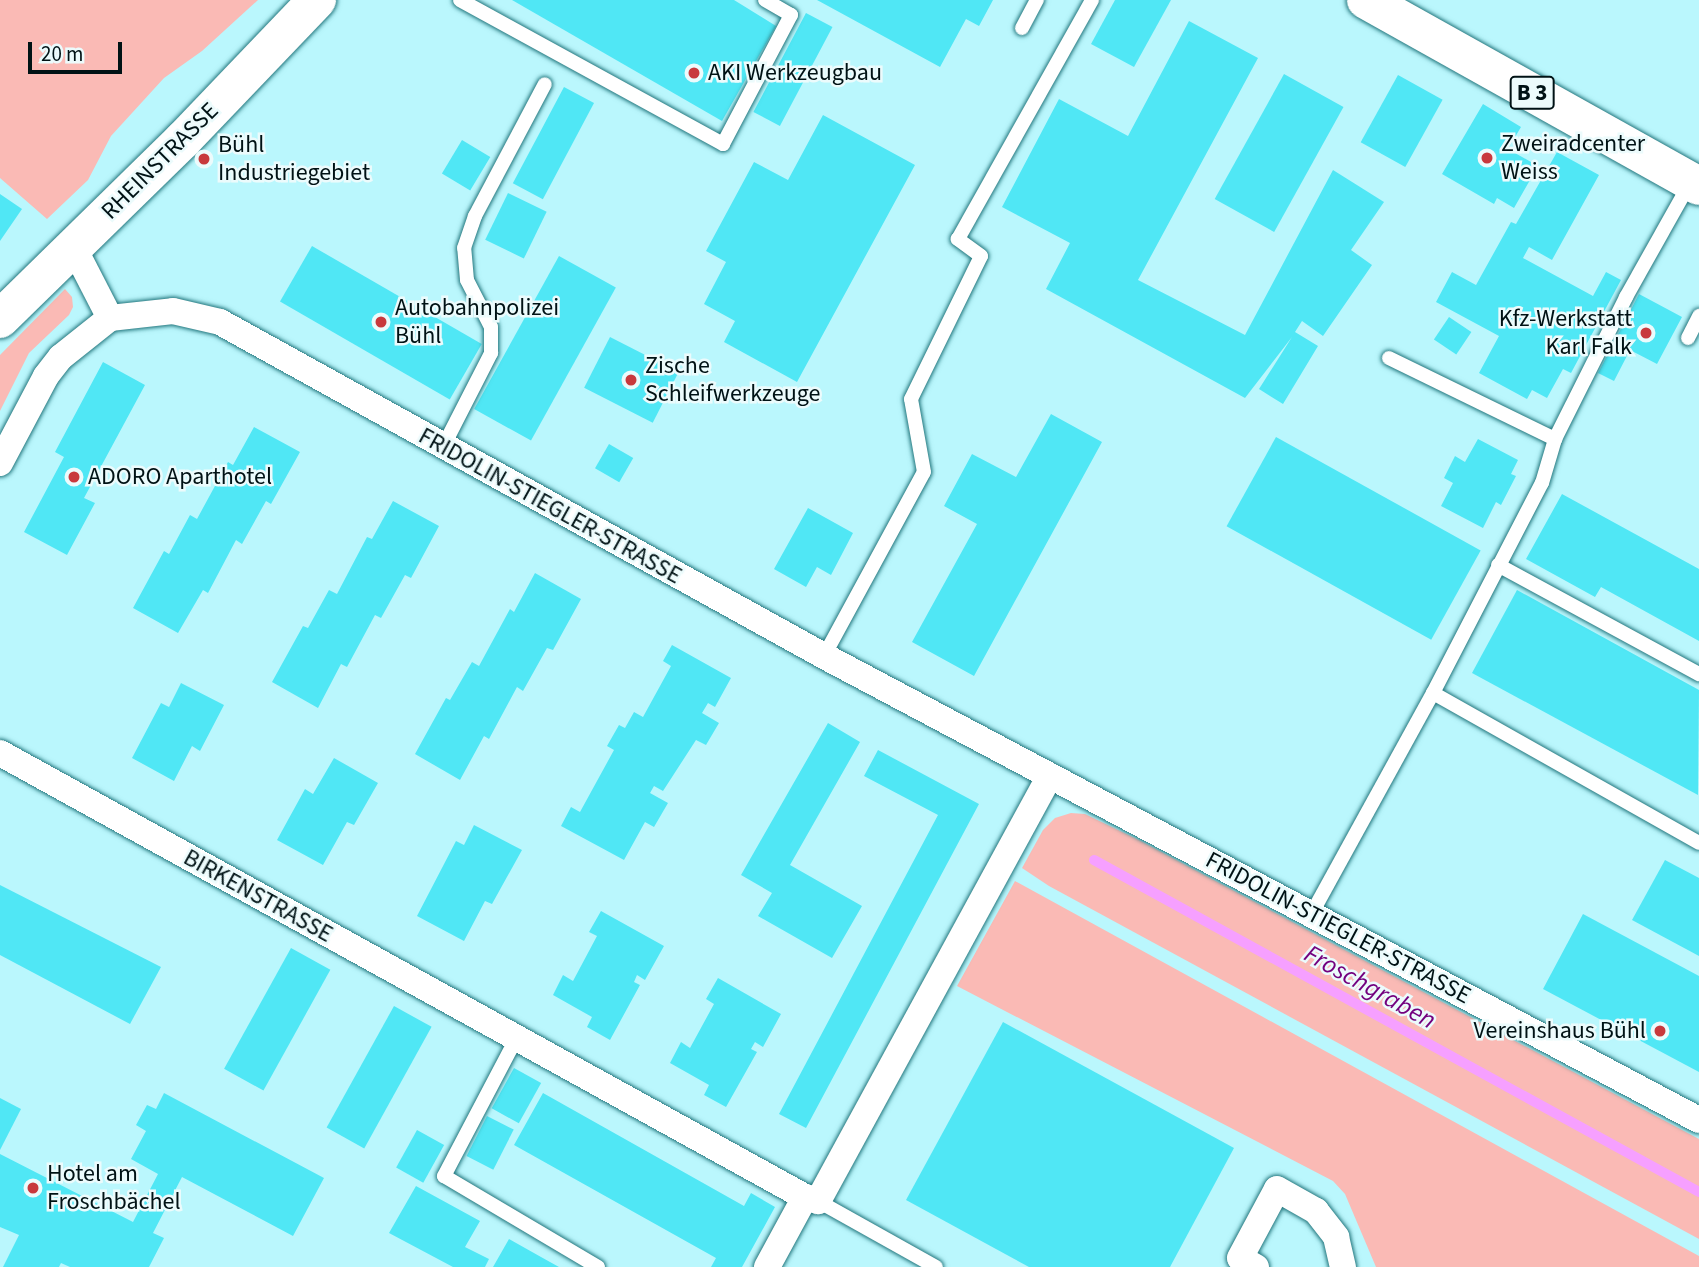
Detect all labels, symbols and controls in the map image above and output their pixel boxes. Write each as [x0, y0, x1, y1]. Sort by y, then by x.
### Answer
scale bar [32, 28, 126, 72]
text: 20 m [41, 39, 83, 69]
place label: AKI Werkzeugbau [708, 59, 882, 87]
marker: AKI Werkzeugbau [686, 65, 702, 81]
road number: B 3 [1509, 74, 1555, 113]
street label: RHEINSTRASSE [96, 97, 224, 225]
place label: Zweiradcenter Weiss [1501, 130, 1645, 186]
place label: Bühl Industriegebiet [218, 131, 370, 187]
marker: Zweiradcenter Weiss [1479, 150, 1495, 166]
marker: Bühl Industriegebiet [196, 151, 212, 167]
place label: Autobahnpolizei Bühl [395, 294, 559, 350]
place label: Kfz-Werkstatt Karl Falk [1499, 305, 1632, 361]
marker: Autobahnpolizei Bühl [373, 314, 389, 330]
marker: Kfz-Werkstatt Karl Falk [1638, 325, 1654, 341]
place label: Zische Schleifwerkzeuge [645, 352, 820, 408]
marker: Zische Schleifwerkzeuge [623, 372, 639, 388]
street label: FRIDOLIN-STIEGLER-STRASSE [414, 422, 686, 590]
place label: ADORO Aparthotel [88, 463, 272, 491]
marker: ADORO Aparthotel [66, 469, 82, 485]
street label: BIRKENSTRASSE [178, 843, 338, 949]
street label: FRIDOLIN-STIEGLER-STRASSE [1201, 846, 1475, 1010]
water label: Froschgraben [1299, 938, 1441, 1036]
place label: Vereinshaus Bühl [1474, 1017, 1646, 1045]
marker: Vereinshaus Bühl [1652, 1023, 1668, 1039]
place label: Hotel am Froschbächel [47, 1160, 181, 1216]
marker: Hotel am Froschbächel [25, 1180, 41, 1196]

